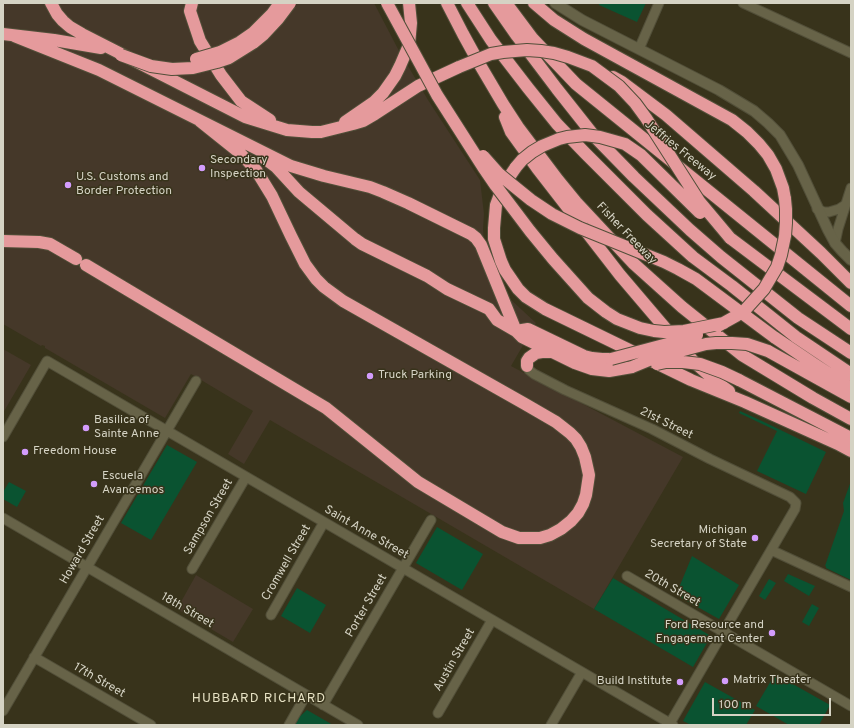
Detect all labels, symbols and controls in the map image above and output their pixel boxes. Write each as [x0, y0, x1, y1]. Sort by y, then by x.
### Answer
street label: Jeffries Freeway [641, 118, 719, 184]
place label: Secondary Inspection [210, 154, 268, 182]
marker: Secondary Inspection [197, 163, 207, 173]
place label: U.S. Customs and Border Protection [76, 171, 172, 199]
marker: U.S. Customs and Border Protection [63, 180, 73, 190]
street label: Fisher Freeway [593, 200, 659, 268]
place label: Truck Parking [378, 369, 452, 383]
marker: Truck Parking [365, 371, 375, 381]
street label: 21st Street [637, 405, 695, 443]
place label: Basilica of Sainte Anne [94, 414, 159, 442]
marker: Basilica of Sainte Anne [81, 423, 91, 433]
place label: Freedom House [33, 445, 117, 459]
marker: Freedom House [20, 447, 30, 457]
place label: Escuela Avancemos [102, 470, 164, 498]
street label: Sampson Street [181, 476, 237, 558]
marker: Escuela Avancemos [89, 479, 99, 489]
street label: Saint Anne Street [321, 503, 411, 563]
street label: Howard Street [58, 513, 108, 587]
street label: Cromwell Street [259, 522, 315, 604]
place label: Michigan Secretary of State [650, 524, 747, 552]
marker: Michigan Secretary of State [750, 533, 760, 543]
street label: 20th Street [642, 567, 702, 611]
street label: Porter Street [343, 572, 391, 640]
street label: 18th Street [158, 590, 216, 632]
place label: Ford Resource and Engagement Center [656, 619, 764, 647]
street label: Austin Street [431, 626, 479, 694]
marker: Ford Resource and Engagement Center [767, 628, 777, 638]
street label: 17th Street [71, 660, 127, 702]
place label: Matrix Theater [733, 674, 811, 688]
place label: Build Institute [597, 675, 672, 689]
marker: Matrix Theater [720, 676, 730, 686]
marker: Build Institute [675, 677, 685, 687]
scale bar [714, 690, 833, 716]
district label: HUBBARD RICHARD [192, 691, 326, 707]
text: 100 m [719, 697, 752, 713]

